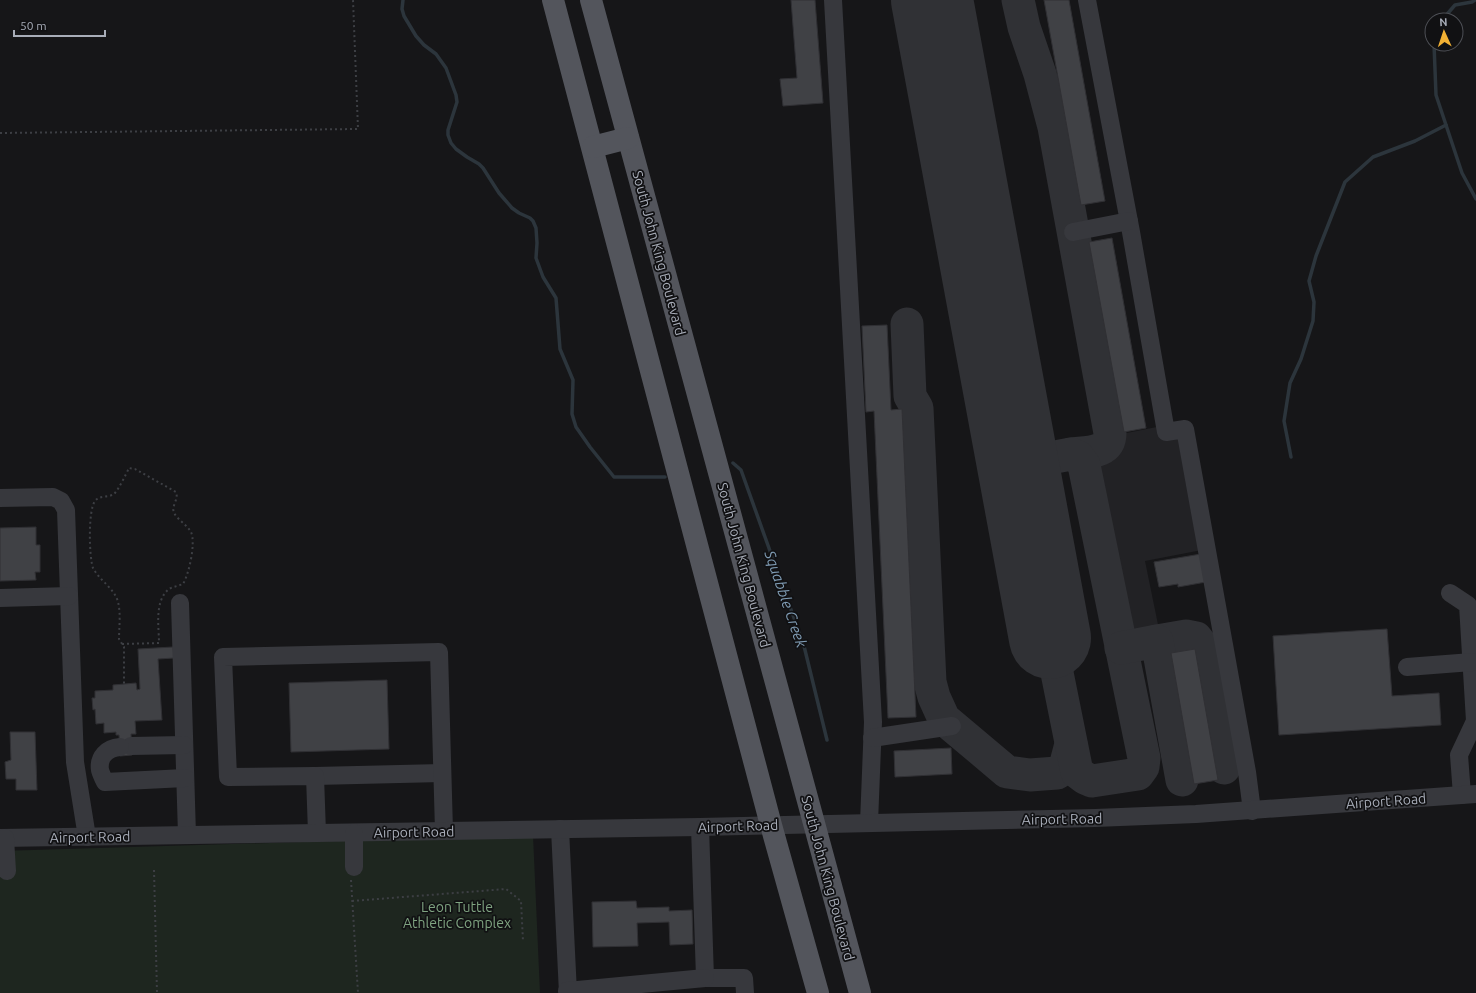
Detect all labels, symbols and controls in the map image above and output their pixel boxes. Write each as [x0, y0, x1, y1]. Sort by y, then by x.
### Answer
scale bar [14, 12, 105, 38]
north arrow [1424, 12, 1464, 52]
text: N [1439, 16, 1448, 28]
text: 50 m [20, 19, 47, 32]
street label: South John King Boulevard [629, 169, 689, 337]
street label: South John King Boulevard [714, 481, 774, 649]
water label: Squabble Creek [761, 547, 811, 650]
street label: Airport Road [1345, 790, 1427, 812]
street label: South John King Boulevard [798, 794, 858, 962]
street label: Airport Road [1022, 810, 1102, 828]
street label: Airport Road [698, 817, 778, 835]
street label: Airport Road [374, 823, 454, 841]
street label: Airport Road [50, 828, 130, 846]
park label: Leon Tuttle Athletic Complex [403, 899, 511, 931]

